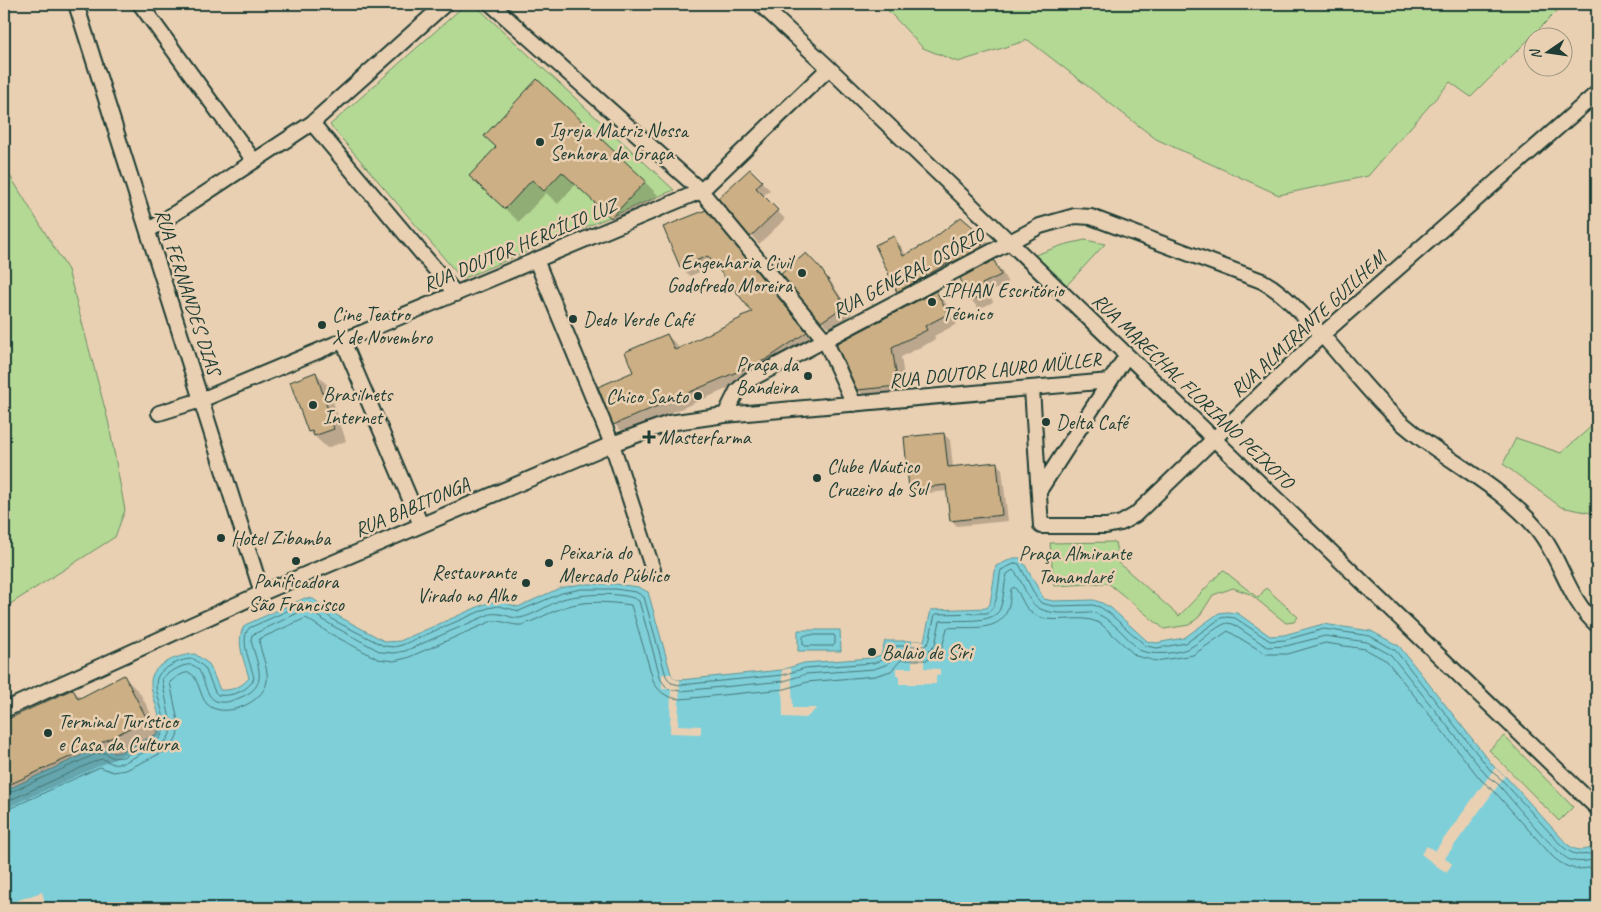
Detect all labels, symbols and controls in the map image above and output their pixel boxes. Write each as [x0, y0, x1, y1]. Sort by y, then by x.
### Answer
north arrow [1524, 28, 1574, 78]
text: N [1526, 46, 1545, 61]
place label: Igreja Matriz Nossa Senhora da Graça [550, 118, 690, 166]
marker: Igreja Matriz Nossa Senhora da Graça [534, 136, 546, 148]
street label: RUA DOUTOR HERCÍLIO LUZ [419, 191, 624, 297]
street label: RUA FERNANDES DIAS [149, 206, 228, 381]
street label: RUA GENERAL OSÓRIO [828, 221, 990, 324]
street label: RUA ALMIRANTE GUILHEM [1225, 244, 1392, 402]
place label: Engenharia Civil Godofredo Moreira [667, 250, 796, 298]
marker: Engenharia Civil Godofredo Moreira [796, 267, 808, 279]
place label: IPHAN Escritório Técnico [942, 278, 1065, 326]
street label: RUA MARECHAL FLORIANO PEIXOTO [1087, 288, 1301, 495]
marker: IPHAN Escritório Técnico [926, 296, 938, 308]
place label: Cine Teatro X de Novembro [332, 302, 433, 350]
place label: Dedo Verde Café [583, 307, 697, 332]
marker: Dedo Verde Café [567, 313, 579, 325]
marker: Cine Teatro X de Novembro [316, 319, 328, 331]
street label: RUA DOUTOR LAURO MÜLLER [888, 346, 1104, 394]
place label: Praça da Bandeira [736, 352, 800, 400]
marker: Praça da Bandeira [802, 370, 814, 382]
place label: Brasilnets Internet [323, 382, 394, 430]
place label: Chico Santo [606, 384, 689, 409]
marker: Chico Santo [692, 390, 704, 402]
marker: Brasilnets Internet [307, 399, 319, 411]
place label: Delta Café [1056, 410, 1131, 435]
marker: Delta Café [1040, 416, 1052, 428]
place label: Masterfarma [659, 425, 752, 450]
marker: Masterfarma [643, 431, 655, 443]
place label: Clube Náutico Cruzeiro do Sul [827, 454, 931, 502]
street label: RUA BABITONGA [351, 471, 474, 542]
marker: Clube Náutico Cruzeiro do Sul [811, 472, 823, 484]
place label: Hotel Zibamba [231, 526, 332, 551]
marker: Hotel Zibamba [215, 532, 227, 544]
place label: Peixaria do Mercado Público [559, 540, 671, 588]
park label: Praça Almirante Tamandaré [1019, 541, 1133, 589]
marker: Panificadora São Francisco [290, 555, 302, 567]
marker: Peixaria do Mercado Público [543, 557, 555, 569]
place label: Restaurante Virado no Alho [417, 560, 518, 608]
place label: Panificadora São Francisco [248, 569, 345, 617]
marker: Restaurante Virado no Alho [520, 577, 532, 589]
place label: Balaio de Siri [882, 640, 974, 665]
marker: Balaio de Siri [866, 646, 878, 658]
place label: Terminal Turístico e Casa da Cultura [58, 709, 180, 757]
marker: Terminal Turístico e Casa da Cultura [42, 727, 54, 739]

